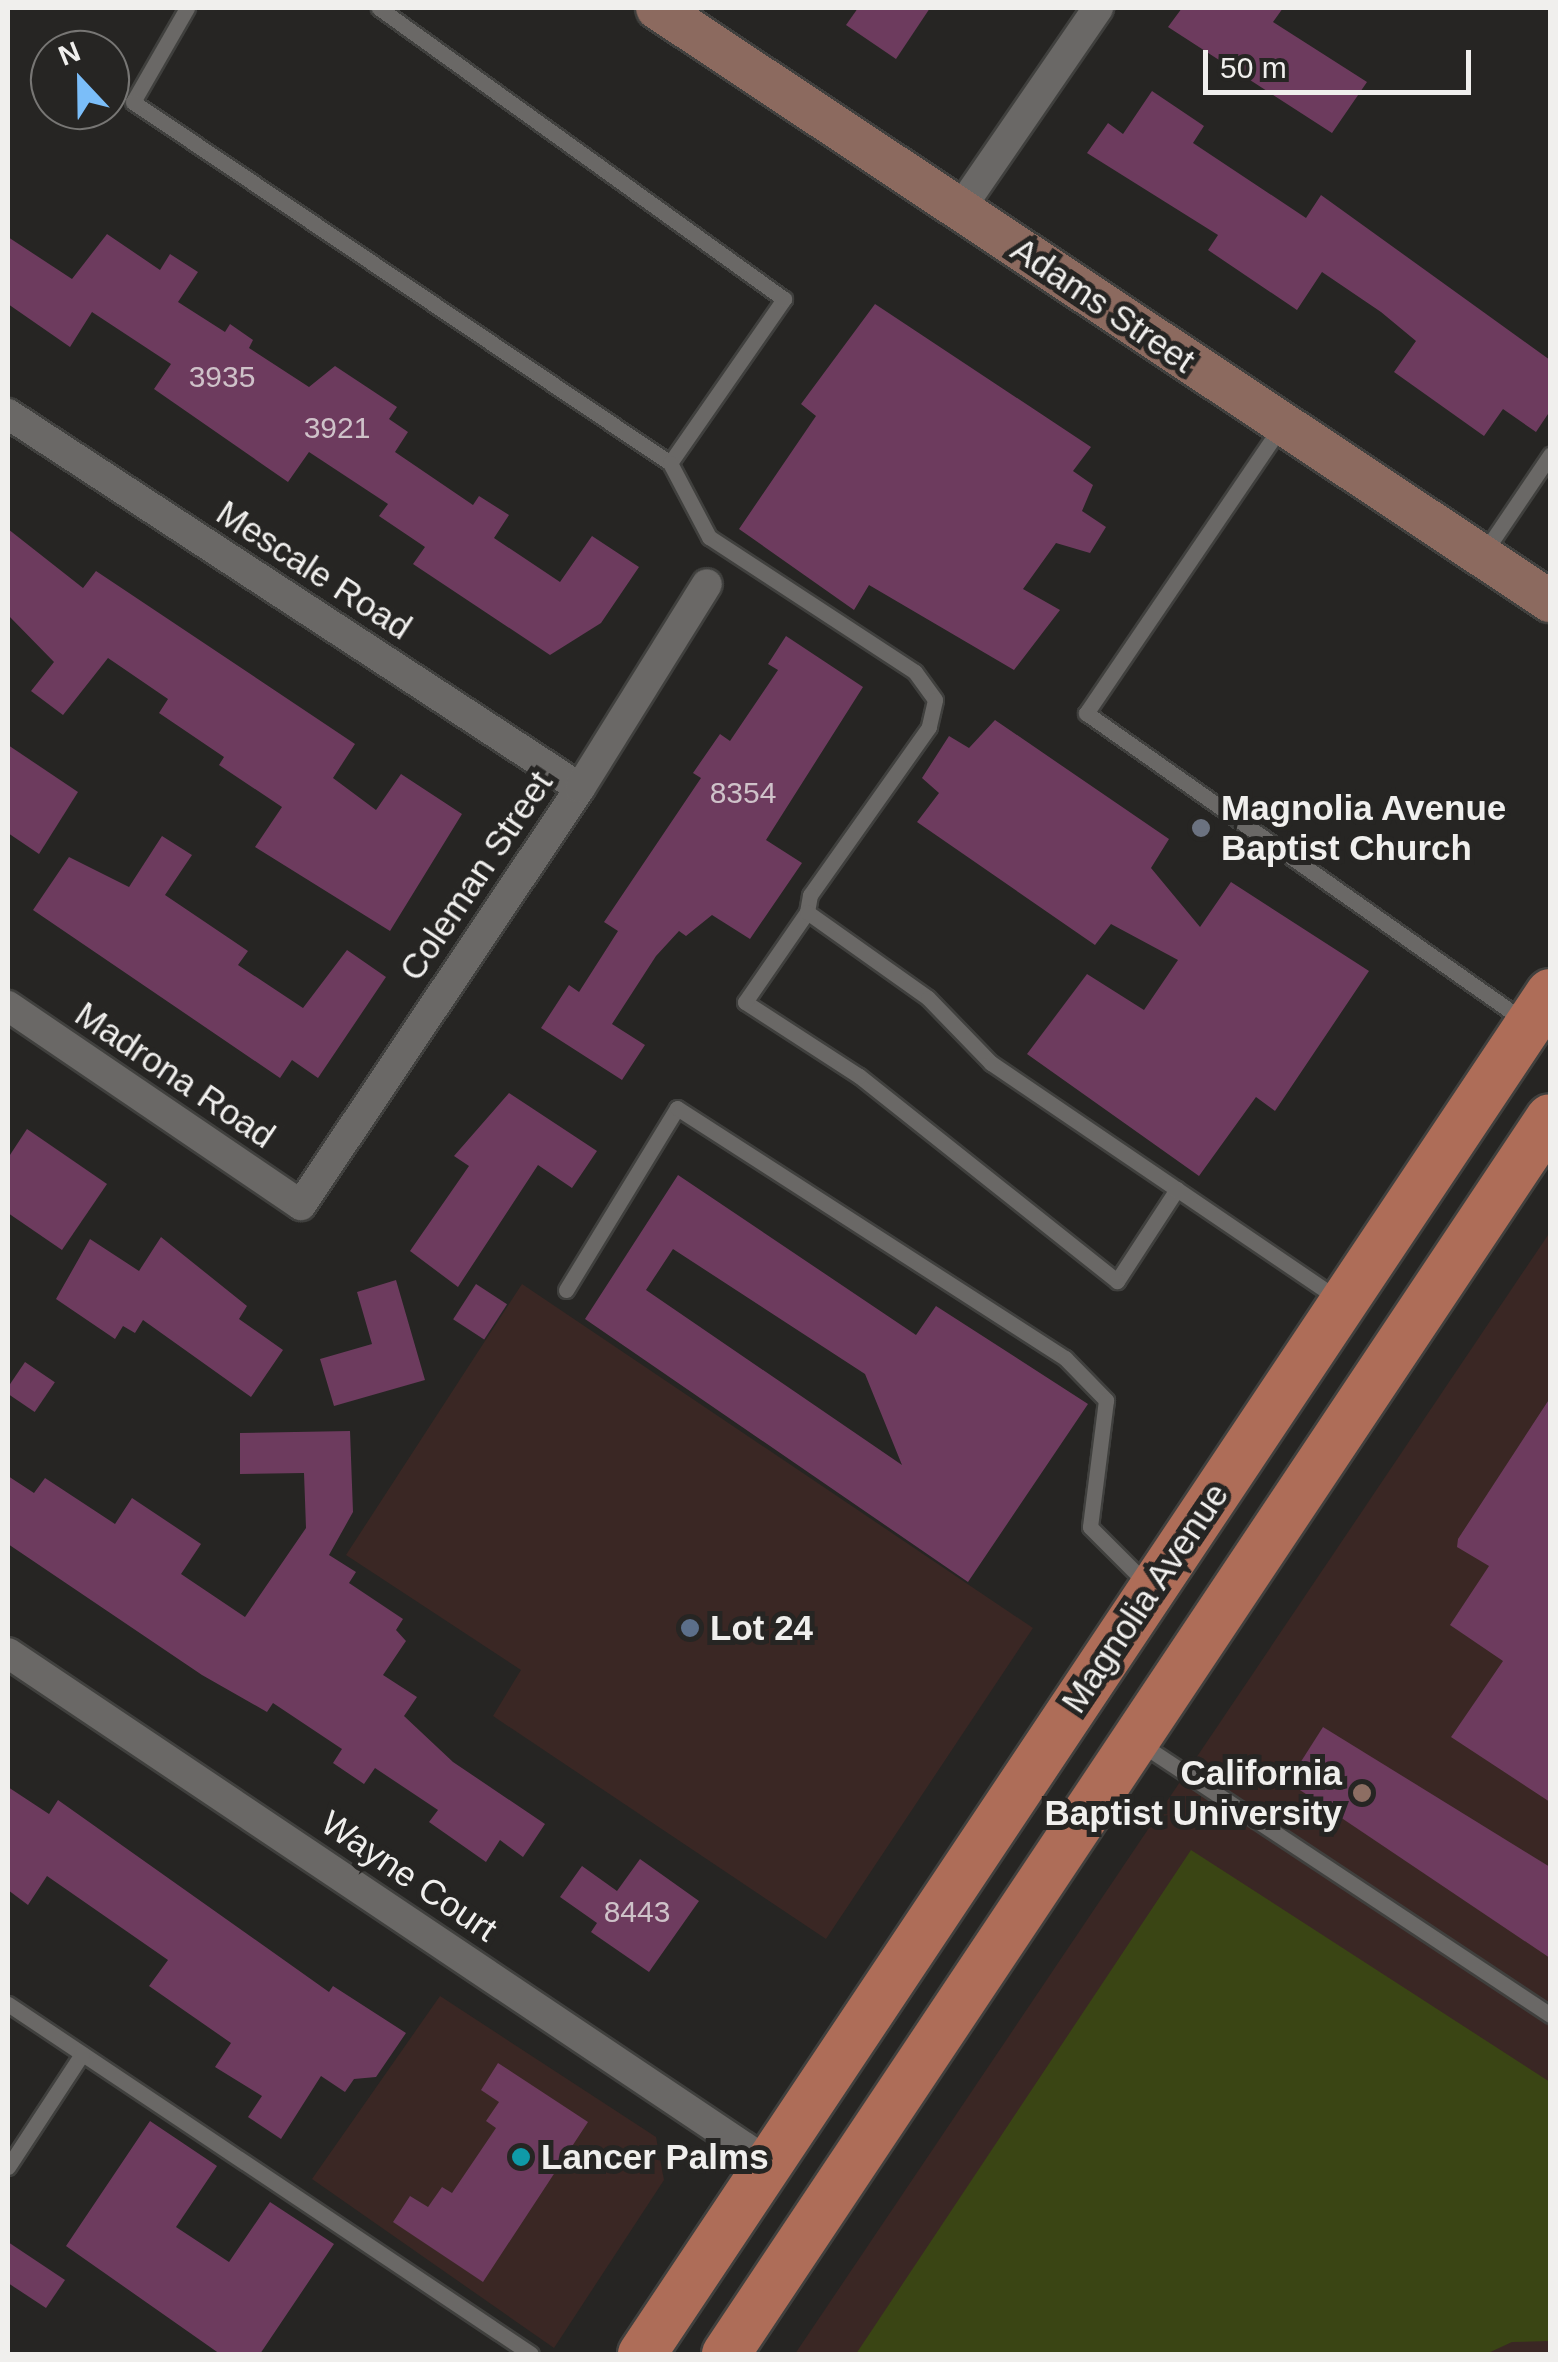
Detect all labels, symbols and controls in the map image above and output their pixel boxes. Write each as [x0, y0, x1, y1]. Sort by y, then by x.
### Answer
north arrow [30, 30, 130, 130]
scale bar [1208, 30, 1476, 92]
text: N [54, 35, 85, 72]
text: 50 m [1220, 51, 1287, 84]
street label: Adams Street [1003, 228, 1203, 382]
house number: 3935 [189, 359, 255, 395]
house number: 3921 [304, 410, 370, 446]
street label: Mescale Road [209, 491, 419, 649]
street label: Coleman Street [391, 763, 561, 989]
house number: 8354 [710, 775, 776, 811]
place label: Magnolia Avenue Baptist Church [1221, 787, 1508, 869]
marker: Magnolia Avenue Baptist Church [1190, 817, 1212, 839]
street label: Madrona Road [67, 993, 283, 1157]
street label: Magnolia Avenue [1052, 1474, 1238, 1722]
place label: Lot 24 [710, 1607, 813, 1649]
marker: Lot 24 [679, 1617, 701, 1639]
place label: California Baptist University [1044, 1752, 1342, 1834]
marker: California Baptist University [1351, 1782, 1373, 1804]
street label: Wayne Court [313, 1802, 505, 1950]
house number: 8443 [604, 1894, 670, 1930]
place label: Lancer Palms [541, 2136, 769, 2178]
marker: Lancer Palms [510, 2146, 532, 2168]

